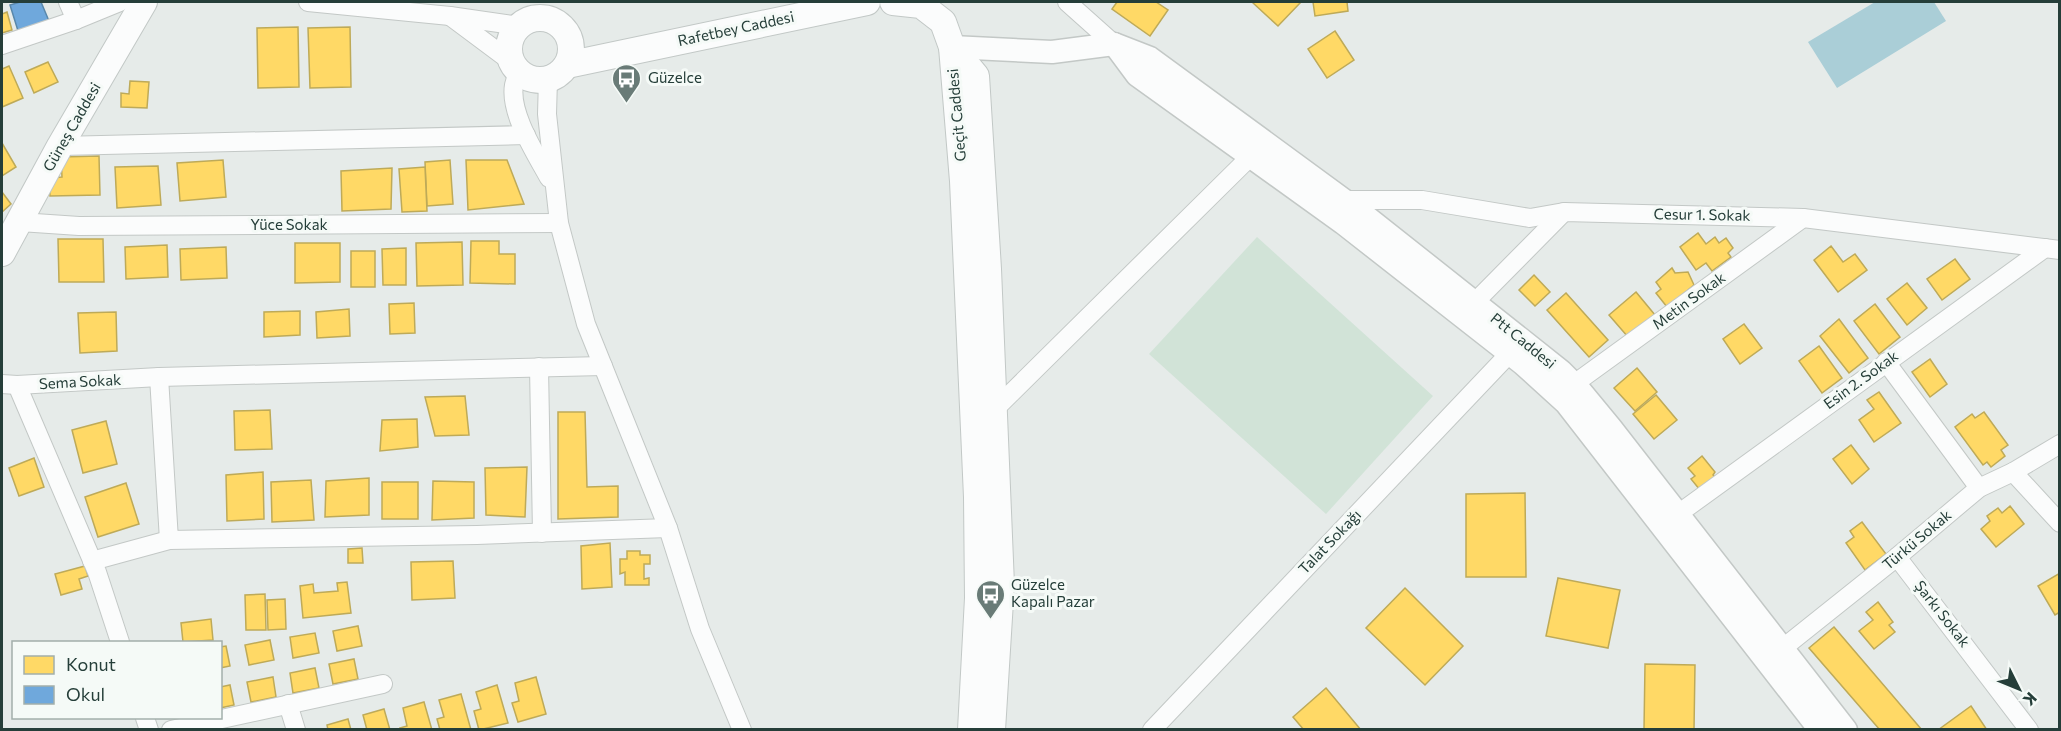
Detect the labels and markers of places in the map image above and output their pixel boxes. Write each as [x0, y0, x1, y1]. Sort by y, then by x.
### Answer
bus stop icon: Güzelce [611, 62, 643, 104]
place label: Güzelce [648, 68, 702, 86]
place label: Güzelce Kapalı Pazar [1011, 575, 1095, 610]
bus stop icon: Güzelce Kapalı Pazar [974, 578, 1006, 620]

